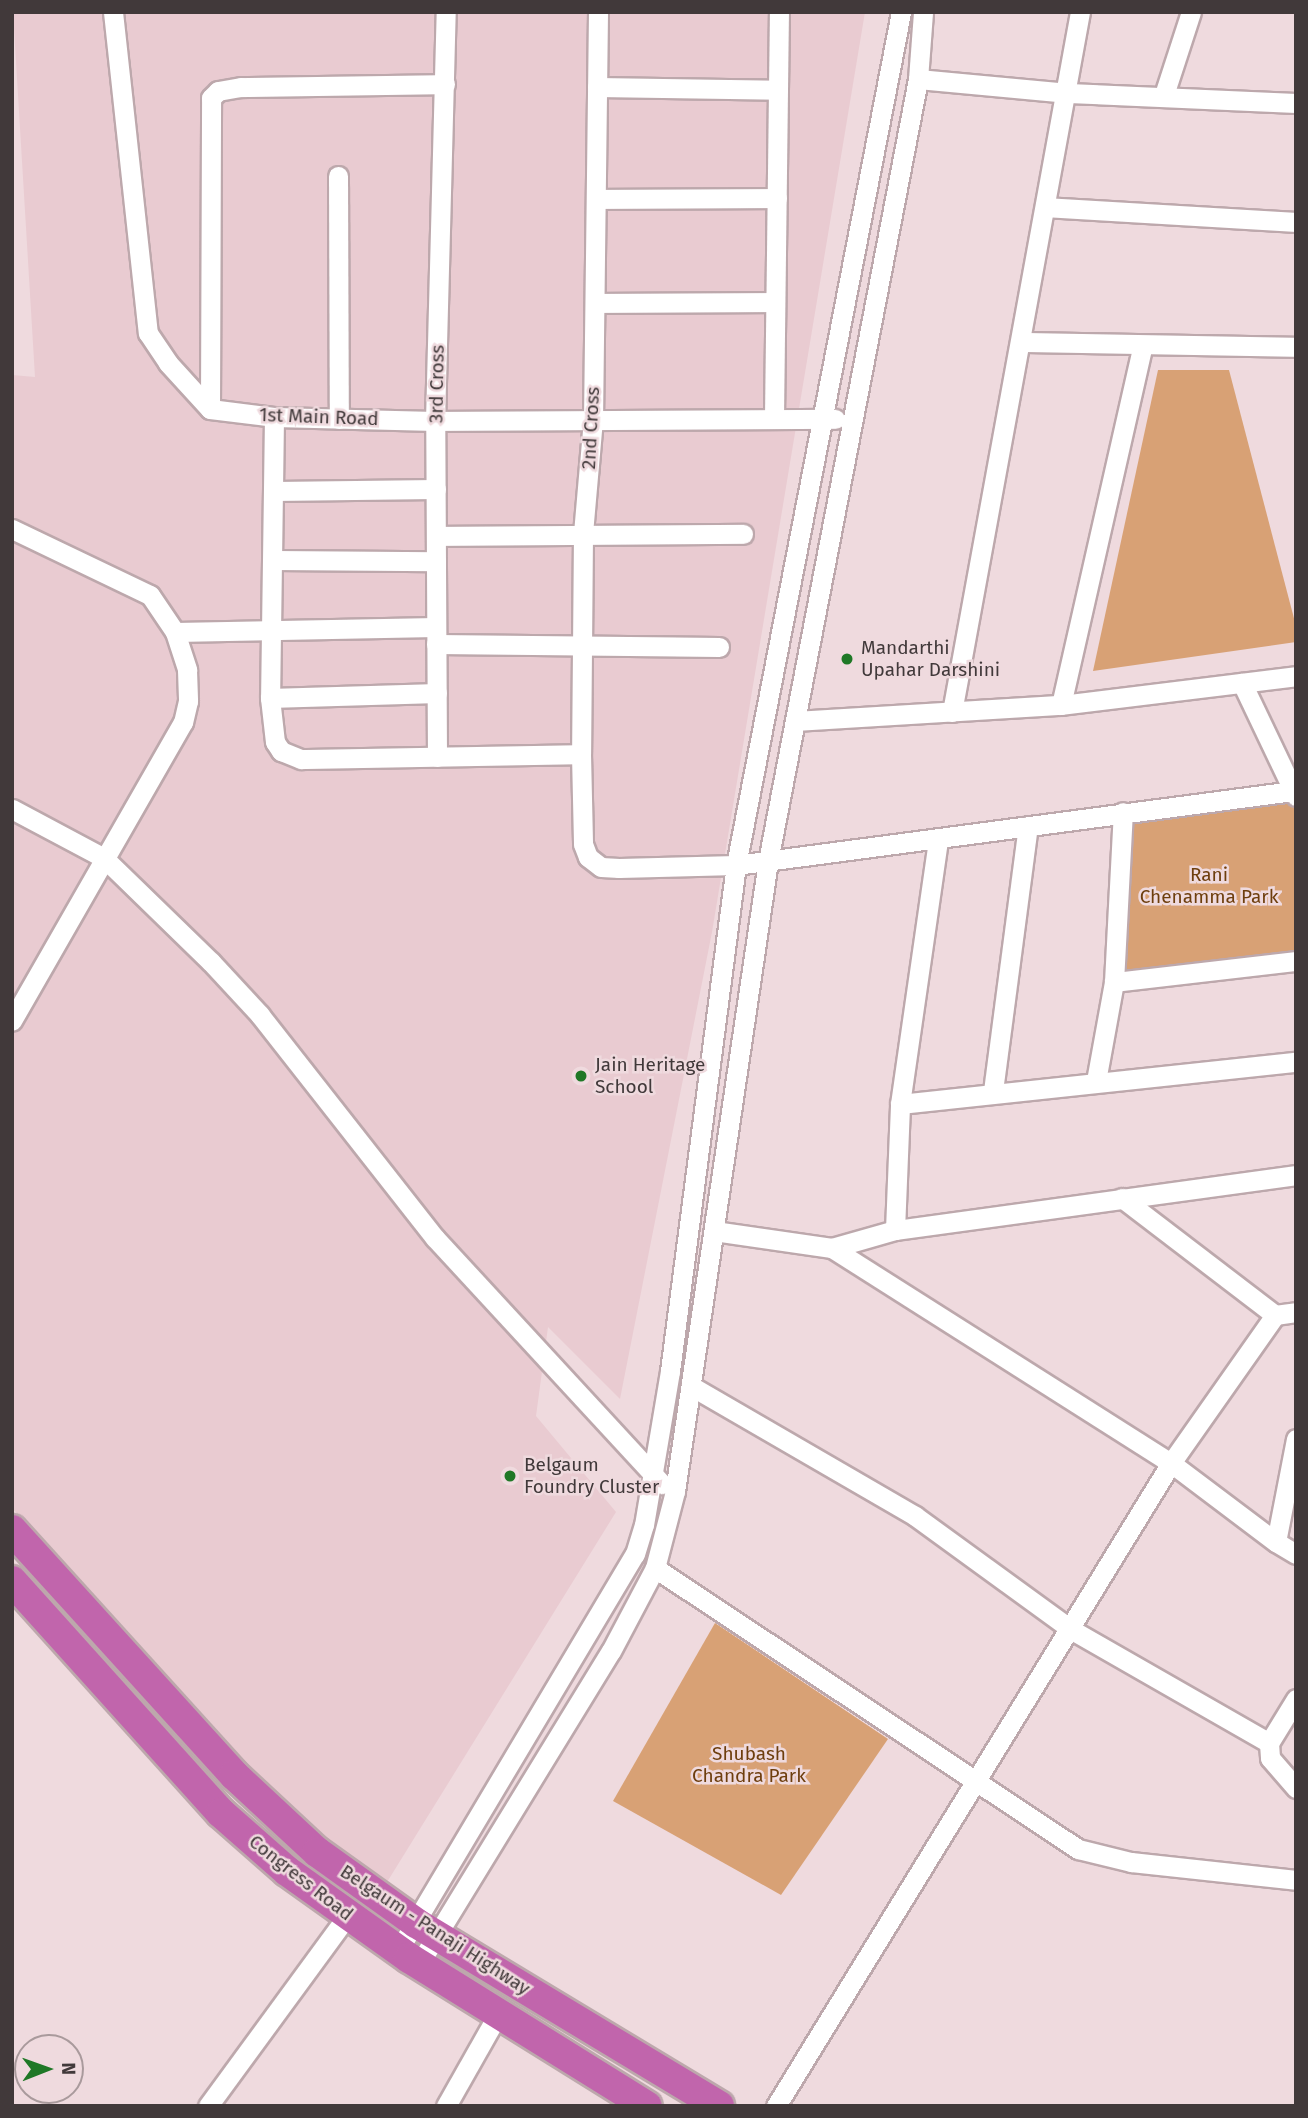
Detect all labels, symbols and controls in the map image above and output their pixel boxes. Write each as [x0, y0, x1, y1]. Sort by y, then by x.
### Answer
street label: 3rd Cross [425, 345, 449, 423]
street label: 2nd Cross [577, 386, 605, 470]
street label: 1st Main Road [259, 404, 379, 430]
place label: Mandarthi Upahar Darshini [861, 637, 1000, 681]
marker: Mandarthi Upahar Darshini [839, 651, 855, 667]
park label: Rani Chenamma Park [1140, 864, 1278, 908]
place label: Jain Heritage School [595, 1054, 705, 1098]
marker: Jain Heritage School [573, 1068, 589, 1084]
place label: Belgaum Foundry Cluster [524, 1454, 659, 1498]
marker: Belgaum Foundry Cluster [502, 1468, 518, 1484]
park label: Shubash Chandra Park [692, 1743, 806, 1787]
street label: Congress Road [244, 1830, 358, 1926]
street label: Belgaum - Panaji Highway [336, 1860, 534, 2000]
north arrow [14, 2034, 84, 2104]
text: N [57, 2062, 80, 2075]

